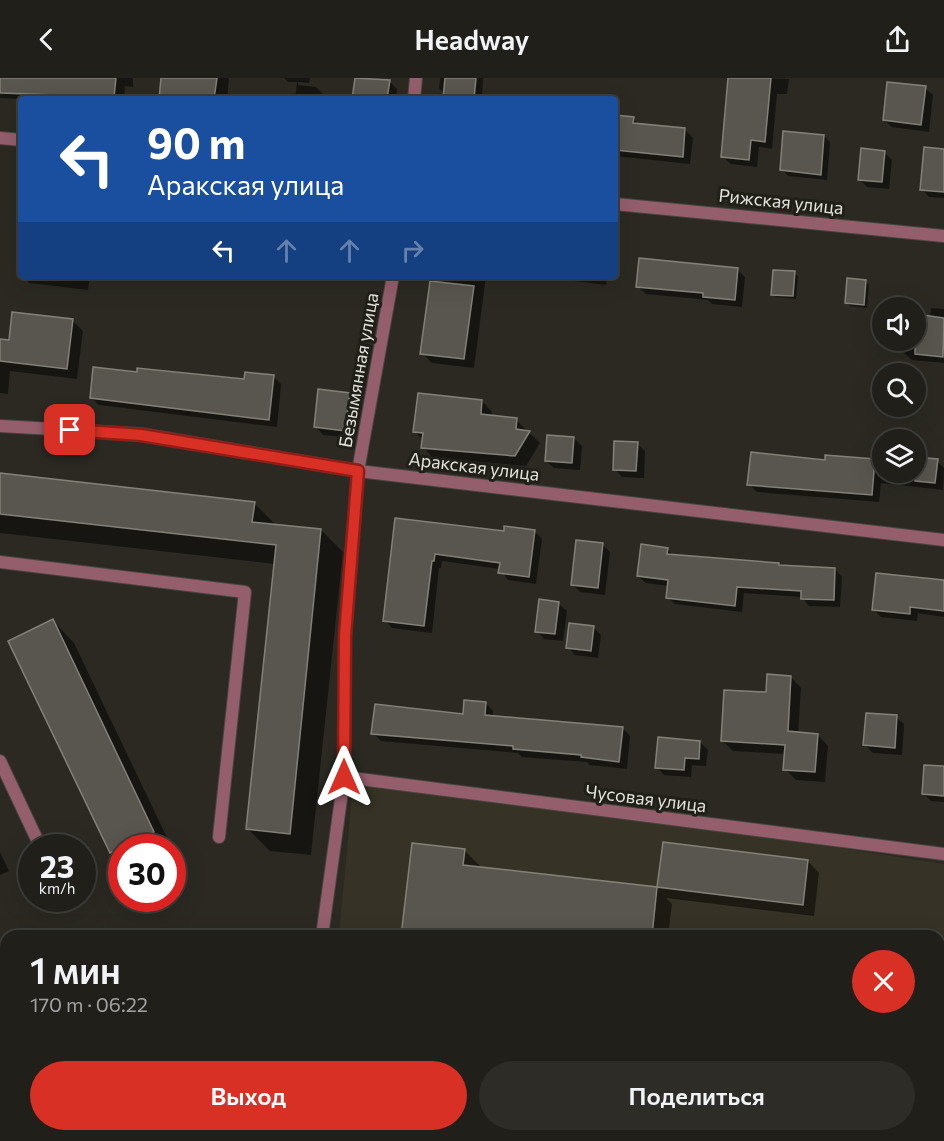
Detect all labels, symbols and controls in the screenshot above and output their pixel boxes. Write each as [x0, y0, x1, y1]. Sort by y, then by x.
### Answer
icon: back [30, 23, 63, 56]
text: Headway [415, 23, 529, 56]
icon: share [881, 23, 914, 56]
text: 90 m [147, 116, 246, 168]
icon: left [48, 120, 126, 198]
text: Аракская улица [147, 168, 344, 201]
street label: Рижская улица [717, 184, 845, 218]
icon: left [207, 234, 240, 267]
icon: ahead [270, 234, 303, 267]
icon: ahead [333, 234, 366, 267]
icon: right [396, 234, 429, 267]
street label: Безымянная улица [334, 291, 382, 449]
map controls [872, 297, 926, 483]
button: sound [872, 297, 926, 351]
button: search [872, 363, 926, 417]
pin [44, 404, 95, 455]
icon: arrive [53, 413, 86, 446]
button: layers [872, 429, 926, 483]
street label: Аракская улица [407, 447, 541, 485]
position arrow [312, 745, 376, 809]
street label: Чусовая улица [584, 780, 708, 816]
speed limit sign: 30 [108, 834, 186, 912]
text: 23 [40, 847, 74, 884]
text: km/h [39, 879, 75, 897]
text: 1 мин [30, 947, 121, 991]
button: close [852, 950, 915, 1013]
text: 170 m · 06:22 [30, 992, 148, 1016]
button: Выход [30, 1061, 467, 1130]
button: Поделиться [479, 1061, 915, 1130]

